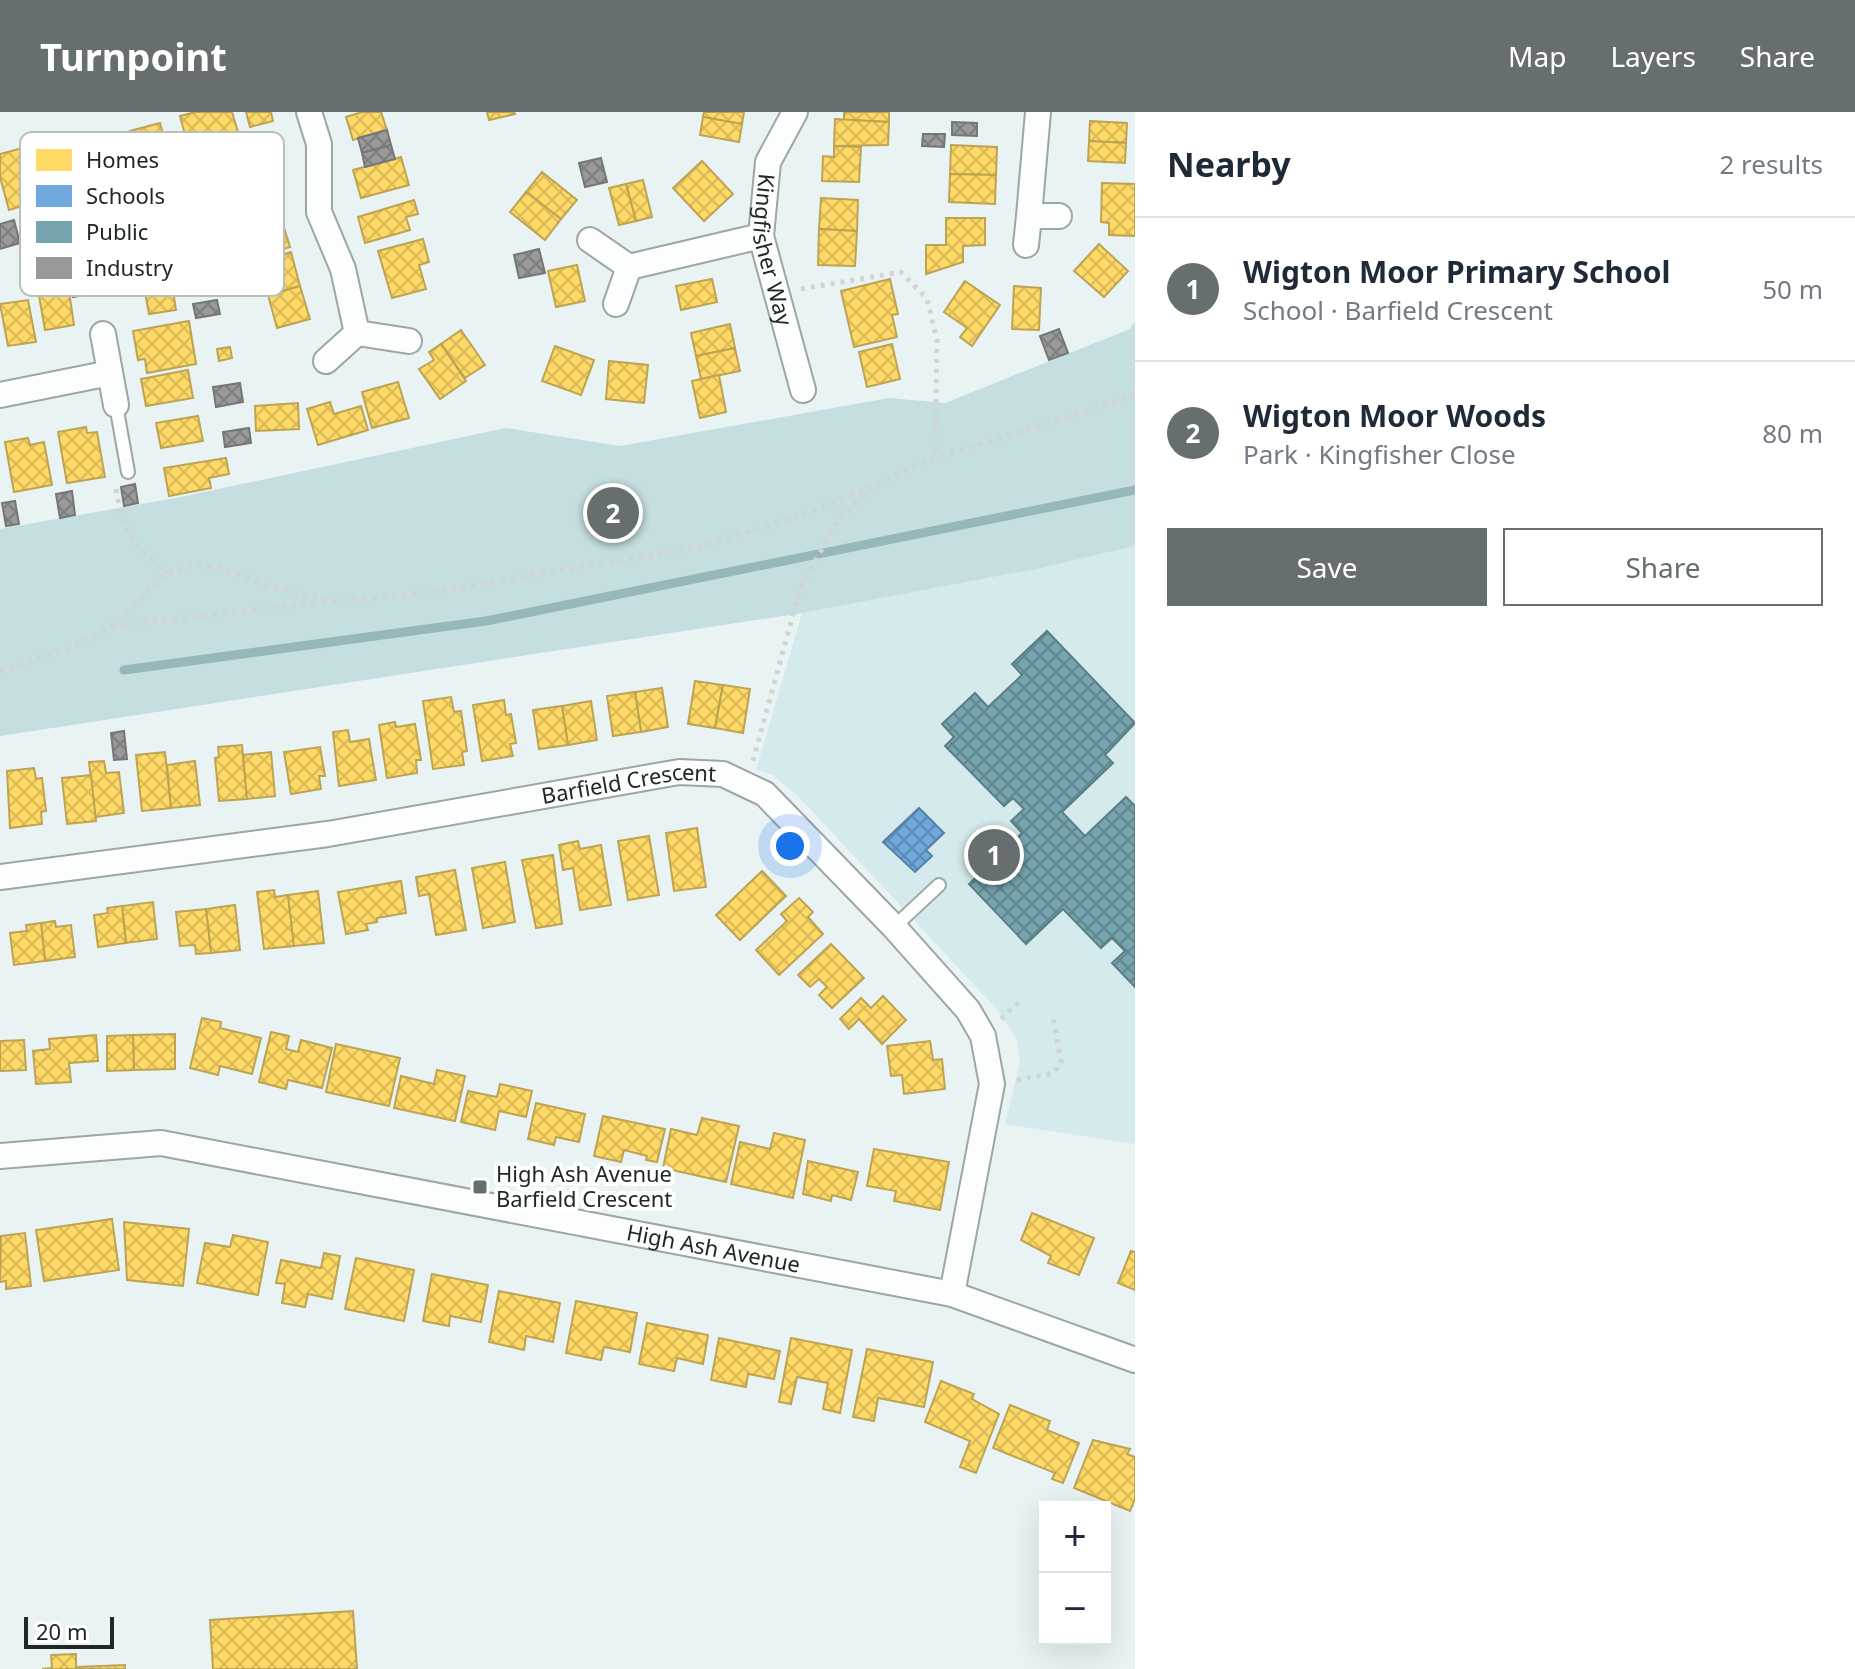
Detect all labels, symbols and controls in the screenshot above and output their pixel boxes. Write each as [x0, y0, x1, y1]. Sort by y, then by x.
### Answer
text: Turnpoint [40, 30, 227, 82]
text: Map [1508, 37, 1566, 75]
text: Layers [1610, 37, 1696, 75]
text: Share [1740, 37, 1815, 75]
legend [20, 132, 284, 296]
text: Nearby [1167, 141, 1291, 187]
text: Homes [86, 144, 159, 174]
text: 2 results [1719, 146, 1823, 182]
street label: Kingfisher Way [747, 172, 801, 329]
text: Schools [86, 180, 165, 210]
text: Public [86, 216, 148, 246]
text: Wigton Moor Primary School [1243, 251, 1671, 292]
text: Industry [86, 252, 174, 282]
text: 1 [1186, 271, 1200, 307]
text: 50 m [1762, 271, 1823, 307]
text: School · Barfield Crescent [1243, 292, 1553, 328]
text: Wigton Moor Woods [1243, 395, 1546, 436]
text: 2 [1186, 415, 1200, 451]
text: 80 m [1762, 415, 1823, 451]
text: Park · Kingfisher Close [1243, 436, 1516, 472]
pin: 2 [587, 483, 639, 543]
button: Save [1167, 528, 1487, 606]
button: Share [1503, 528, 1823, 606]
street label: Barfield Crescent [539, 756, 717, 810]
pin: 1 [968, 825, 1020, 885]
your location [770, 826, 810, 866]
place label: High Ash Avenue Barfield Crescent [496, 1158, 672, 1213]
marker: High Ash Avenue Barfield Crescent [471, 1178, 489, 1196]
street label: High Ash Avenue [624, 1216, 803, 1279]
map controls [1039, 1501, 1111, 1645]
button: + [1039, 1501, 1111, 1573]
button: − [1039, 1573, 1111, 1645]
scale bar [24, 1613, 114, 1649]
text: 20 m [36, 1616, 87, 1646]

